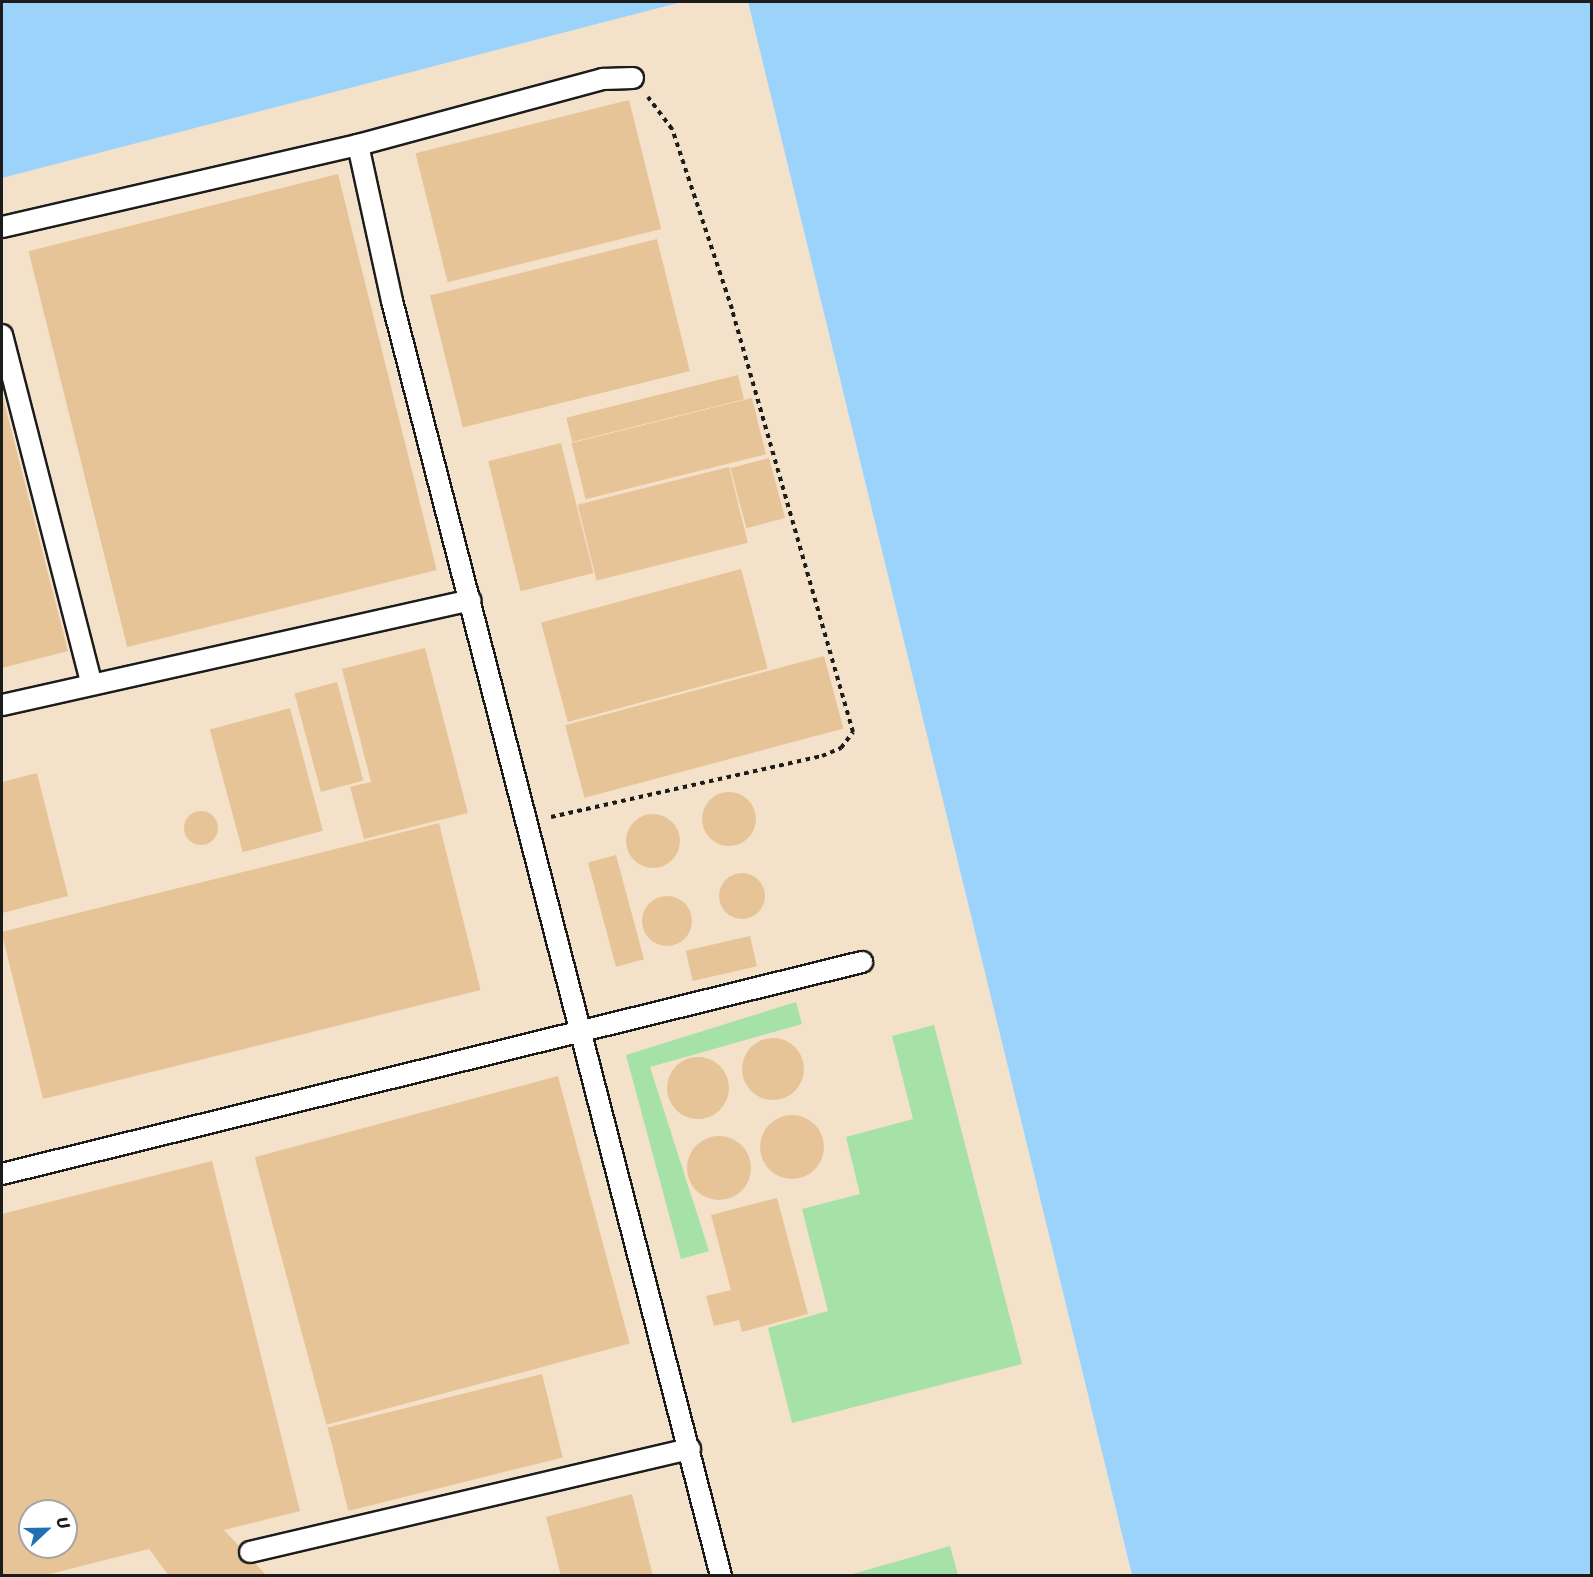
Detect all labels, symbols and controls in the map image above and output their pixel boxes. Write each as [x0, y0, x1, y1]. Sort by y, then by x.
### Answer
north arrow [18, 1499, 78, 1559]
text: U [48, 1512, 79, 1533]

